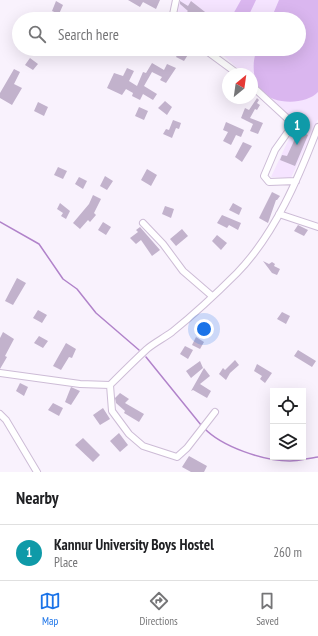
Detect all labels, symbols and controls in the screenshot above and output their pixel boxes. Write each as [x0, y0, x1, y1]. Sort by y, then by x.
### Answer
search box [12, 12, 306, 56]
icon: search [26, 23, 48, 45]
text: Search here [58, 25, 119, 44]
north arrow [222, 68, 258, 104]
pin: 1 [284, 112, 310, 145]
your location [194, 319, 214, 339]
map controls [270, 388, 306, 460]
button: locate [270, 388, 306, 424]
button: layers [270, 424, 306, 460]
text: Nearby [16, 487, 59, 509]
text: Kannur University Boys Hostel [54, 535, 214, 554]
text: 1 [26, 544, 32, 561]
text: 260 m [273, 544, 302, 561]
text: Place [54, 554, 78, 571]
tab: Map [39, 590, 61, 628]
tab: Directions [140, 590, 178, 628]
tab: Saved [256, 590, 279, 628]

